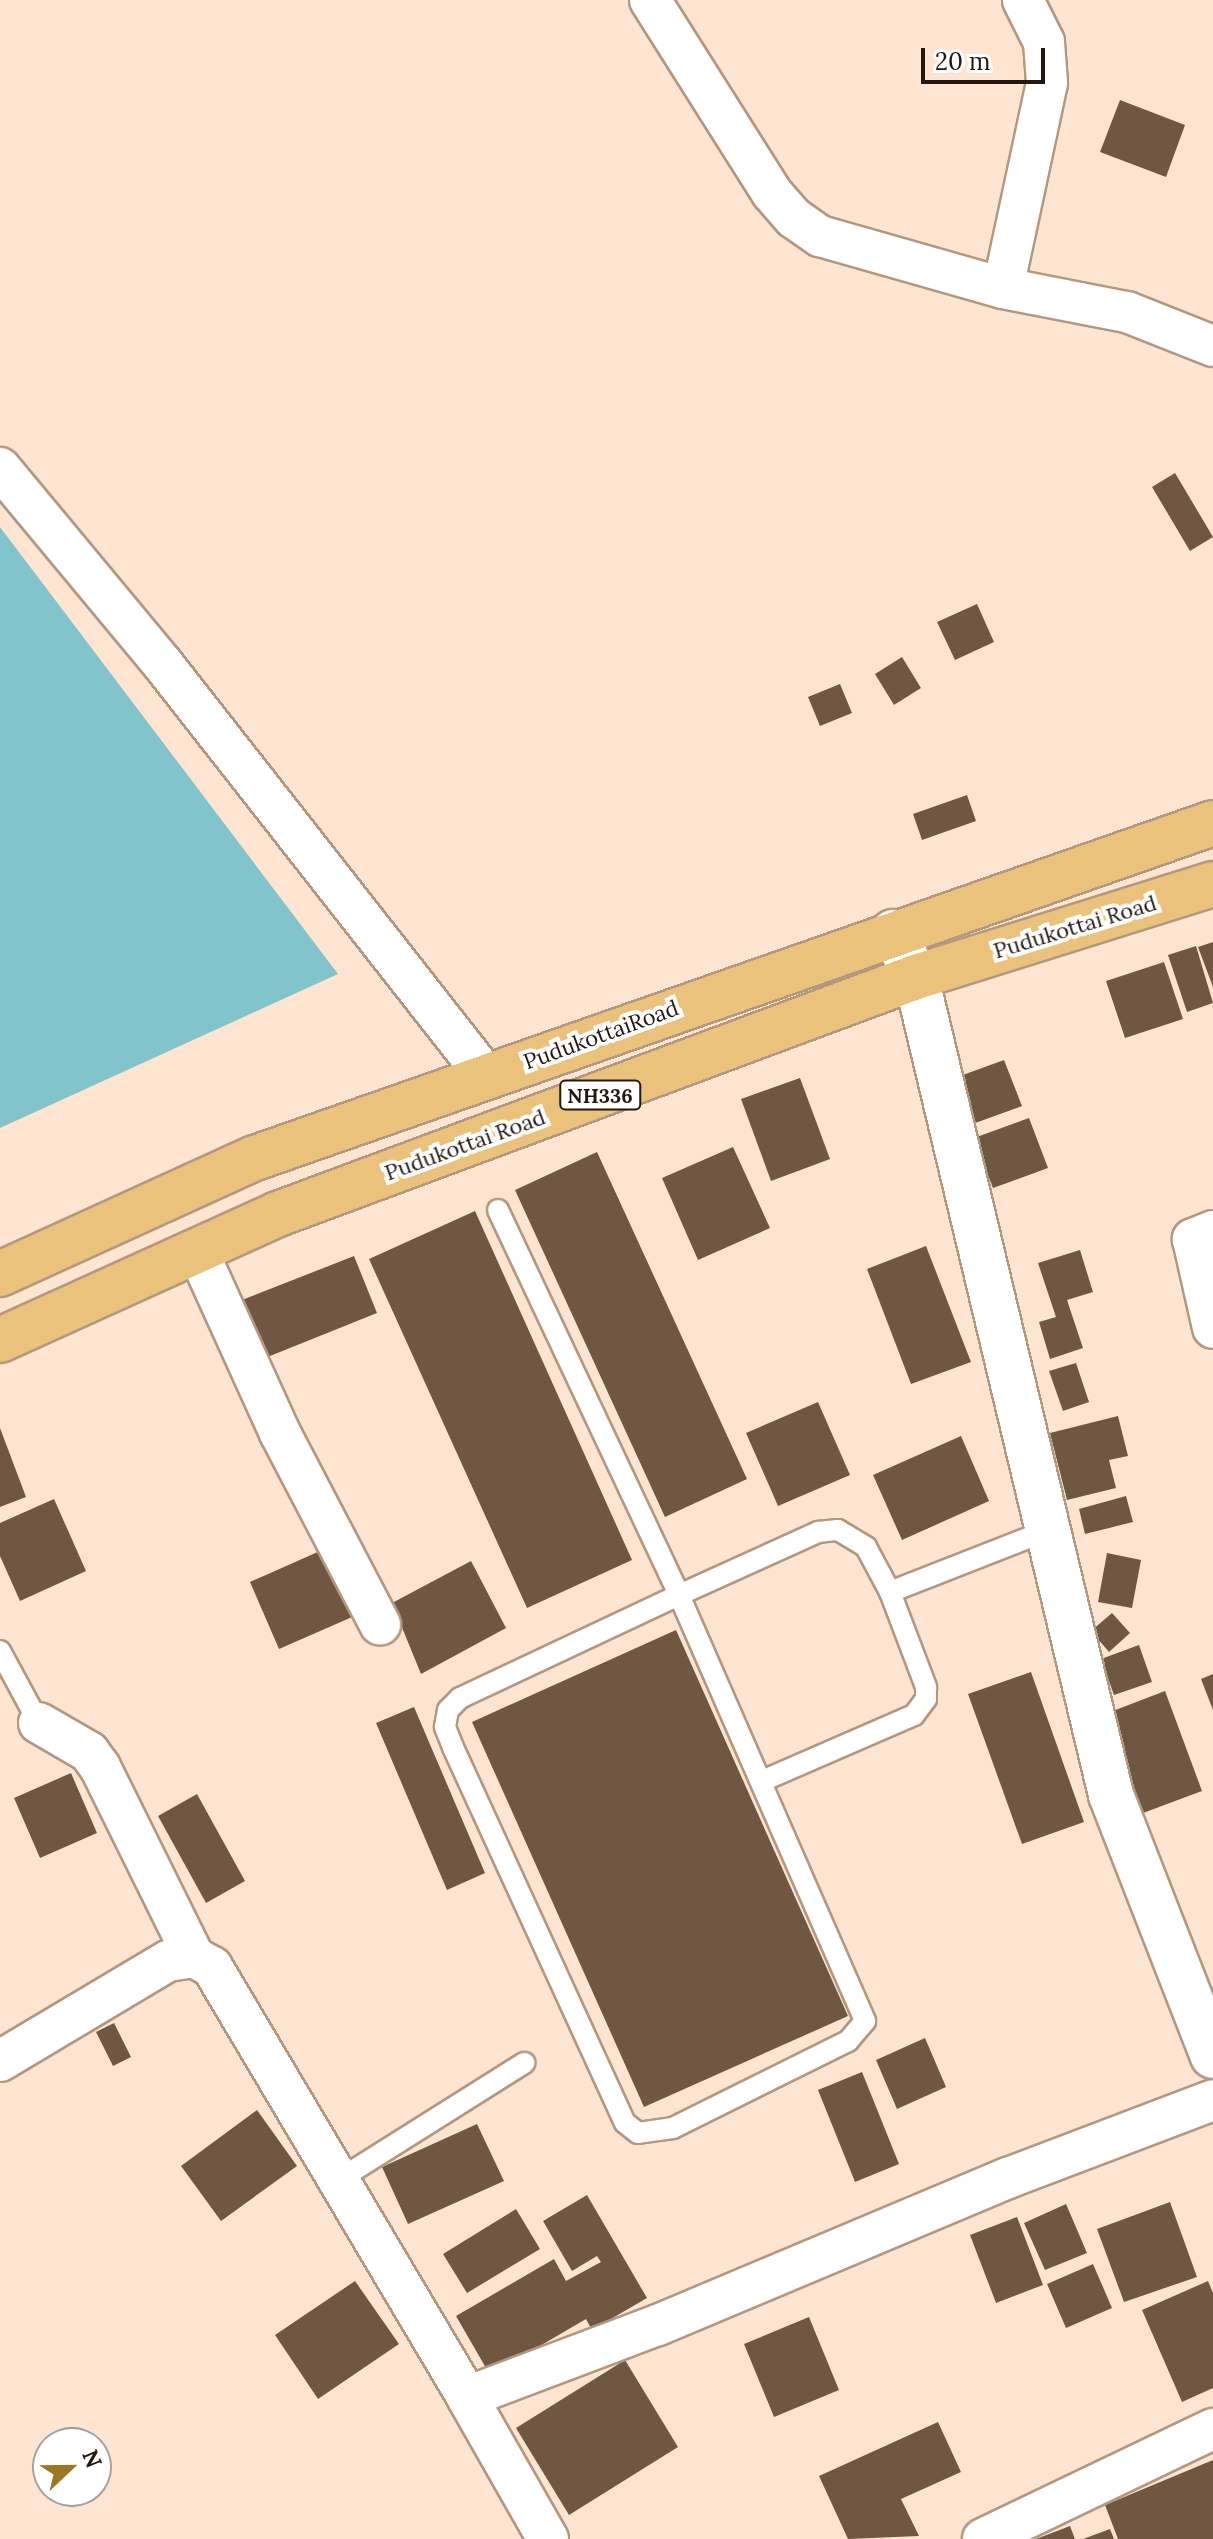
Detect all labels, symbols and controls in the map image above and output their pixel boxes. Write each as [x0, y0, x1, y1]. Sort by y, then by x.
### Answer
scale bar [925, 32, 1049, 82]
text: 20 m [935, 46, 991, 77]
street label: Pudukottai Road [990, 890, 1160, 964]
street label: PudukottaiRoad [520, 995, 682, 1075]
road number: NH336 [558, 1079, 642, 1111]
street label: Pudukottai Road [381, 1104, 549, 1186]
north arrow [32, 2427, 112, 2507]
text: N [76, 2446, 109, 2472]

